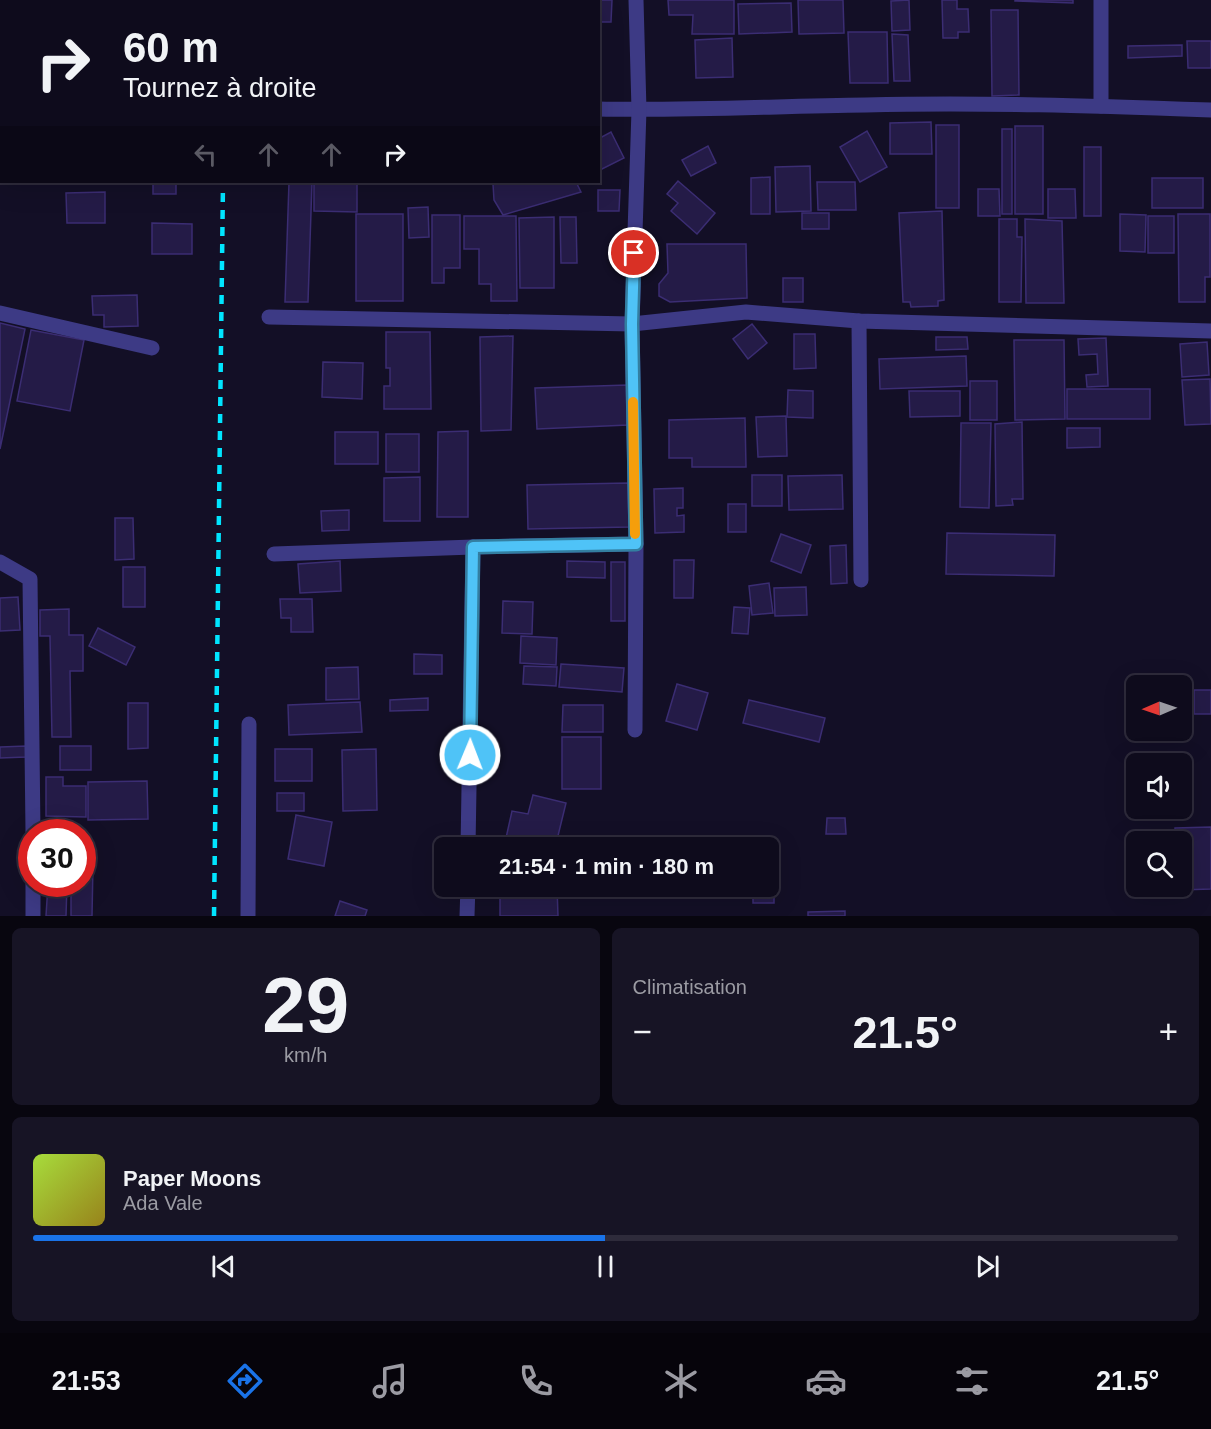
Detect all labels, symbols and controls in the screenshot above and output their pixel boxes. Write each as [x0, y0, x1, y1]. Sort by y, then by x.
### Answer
icon: right [24, 24, 102, 102]
text: 60 m [123, 24, 219, 71]
text: Tournez à droite [123, 73, 317, 103]
icon: left [189, 138, 222, 171]
icon: ahead [252, 138, 285, 171]
icon: ahead [315, 138, 348, 171]
icon: right [378, 138, 411, 171]
pin [608, 227, 659, 278]
icon: arrive [617, 236, 650, 269]
north arrow [1126, 675, 1192, 741]
map controls [1126, 675, 1192, 897]
position arrow [438, 723, 502, 787]
button: sound [1126, 753, 1192, 819]
speed limit sign: 30 [18, 819, 96, 897]
button: search [1126, 831, 1192, 897]
text: 21:54 · 1 min · 180 m [499, 854, 714, 879]
text: 29 [262, 961, 349, 1049]
text: Climatisation [633, 976, 747, 998]
text: 21.5° [852, 1007, 958, 1058]
text: − [633, 1013, 652, 1050]
text: + [1159, 1013, 1178, 1050]
text: km/h [284, 1044, 327, 1066]
text: Paper Moons [123, 1166, 261, 1191]
text: Ada Vale [123, 1192, 203, 1214]
icon: previous [207, 1250, 240, 1283]
icon: pause [589, 1250, 622, 1283]
icon: next [971, 1250, 1004, 1283]
icon: directions [224, 1360, 266, 1402]
icon: music [369, 1360, 411, 1402]
icon: phone [515, 1360, 557, 1402]
icon: climate [660, 1360, 702, 1402]
icon: car [805, 1360, 847, 1402]
icon: filters [951, 1360, 993, 1402]
text: 21:53 [52, 1366, 121, 1396]
text: 21.5° [1096, 1366, 1159, 1396]

